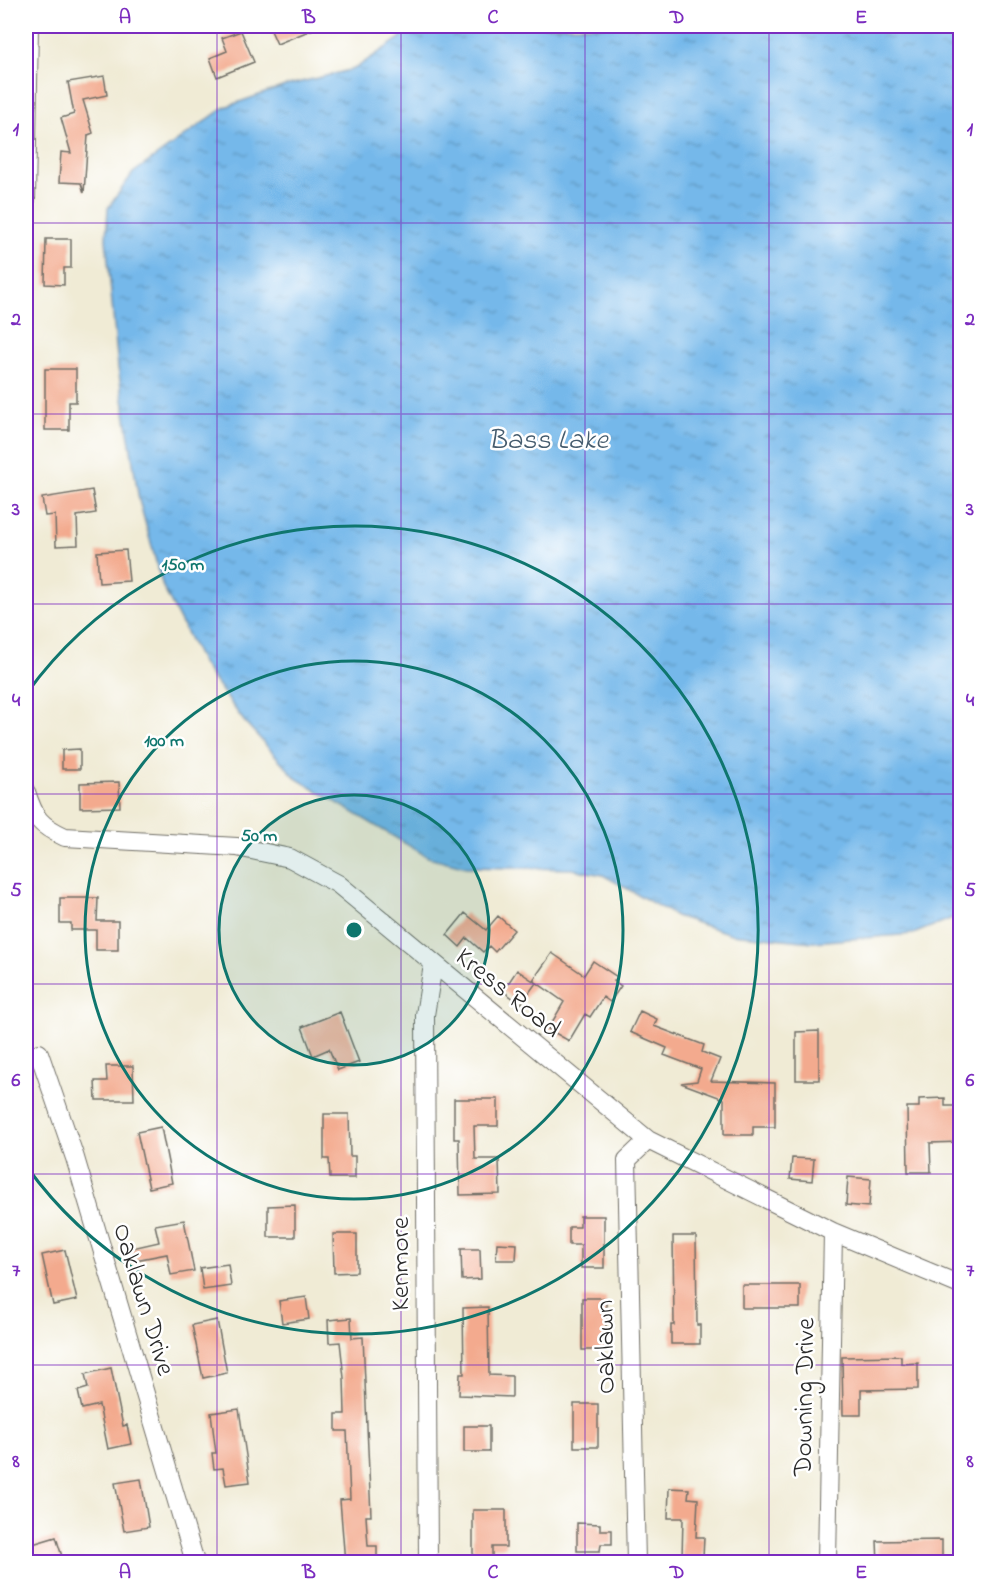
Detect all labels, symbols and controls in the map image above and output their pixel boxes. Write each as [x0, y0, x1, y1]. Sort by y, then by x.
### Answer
text: A [119, 4, 131, 33]
text: B [301, 4, 316, 33]
text: C [488, 4, 499, 33]
text: D [669, 4, 684, 33]
text: E [855, 4, 867, 33]
text: 1 [13, 116, 20, 145]
text: 1 [967, 116, 974, 145]
text: 2 [10, 306, 21, 335]
text: 2 [964, 306, 975, 335]
water label: Bass Lake [488, 421, 609, 462]
text: 3 [11, 496, 20, 525]
text: 3 [965, 496, 974, 525]
text: 150 m [162, 553, 204, 579]
text: 4 [12, 687, 21, 716]
text: 4 [966, 687, 975, 716]
text: 100 m [144, 729, 184, 755]
text: 50 m [241, 824, 277, 850]
text: 5 [10, 877, 22, 906]
text: 5 [964, 877, 976, 906]
centre of rings [344, 920, 364, 940]
street label: Kress Road [446, 939, 569, 1049]
text: 6 [12, 1067, 21, 1096]
text: 6 [966, 1067, 975, 1096]
street label: Kenmore [382, 1216, 421, 1311]
street label: Oaklawn Drive [101, 1219, 185, 1382]
text: 7 [12, 1257, 21, 1286]
text: 7 [966, 1257, 975, 1286]
street label: Oaklawn [586, 1299, 627, 1394]
street label: Downing Drive [785, 1317, 826, 1478]
text: 8 [11, 1448, 20, 1477]
text: 8 [965, 1448, 974, 1477]
text: A [119, 1559, 131, 1588]
text: B [301, 1559, 316, 1588]
text: C [488, 1559, 499, 1588]
text: D [669, 1559, 684, 1588]
text: E [855, 1559, 867, 1588]

